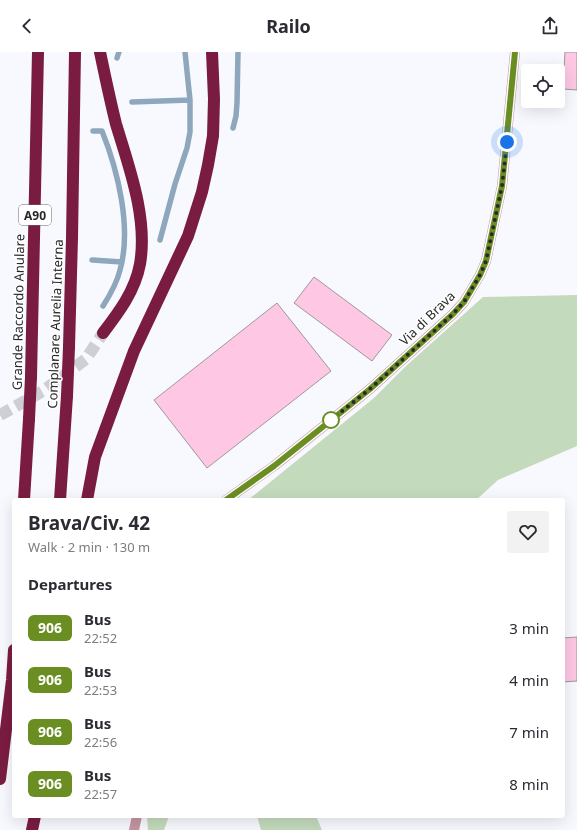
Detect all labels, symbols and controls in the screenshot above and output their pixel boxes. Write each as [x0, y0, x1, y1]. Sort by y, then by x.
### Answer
text: Railo [266, 14, 311, 38]
icon: back [16, 15, 38, 37]
icon: share [539, 15, 561, 37]
map controls [521, 64, 565, 108]
button: locate [521, 64, 565, 108]
your location [497, 132, 517, 152]
road number: A90 [19, 205, 51, 225]
street label: Grande Raccordo Anulare [8, 234, 28, 390]
street label: Complanare Aurelia Interna [43, 239, 67, 409]
street label: Via di Brava [395, 287, 459, 349]
unlabelled marker [322, 411, 340, 429]
text: Brava/Civ. 42 [28, 510, 150, 536]
button: heart [507, 511, 549, 553]
text: Walk · 2 min · 130 m [28, 538, 150, 556]
text: Departures [28, 574, 112, 594]
text: Bus [84, 609, 111, 629]
text: 906 [38, 618, 62, 637]
text: 3 min [509, 618, 549, 638]
text: 22:52 [84, 629, 117, 647]
text: Bus [84, 661, 111, 681]
text: 906 [38, 670, 62, 689]
text: 4 min [509, 670, 549, 690]
text: 22:53 [84, 681, 117, 699]
text: Bus [84, 713, 111, 733]
text: 906 [38, 722, 62, 741]
text: 7 min [509, 722, 549, 742]
text: 22:56 [84, 733, 117, 751]
text: Bus [84, 765, 111, 785]
text: 906 [38, 774, 62, 793]
text: 8 min [509, 774, 549, 794]
text: 22:57 [84, 785, 117, 803]

